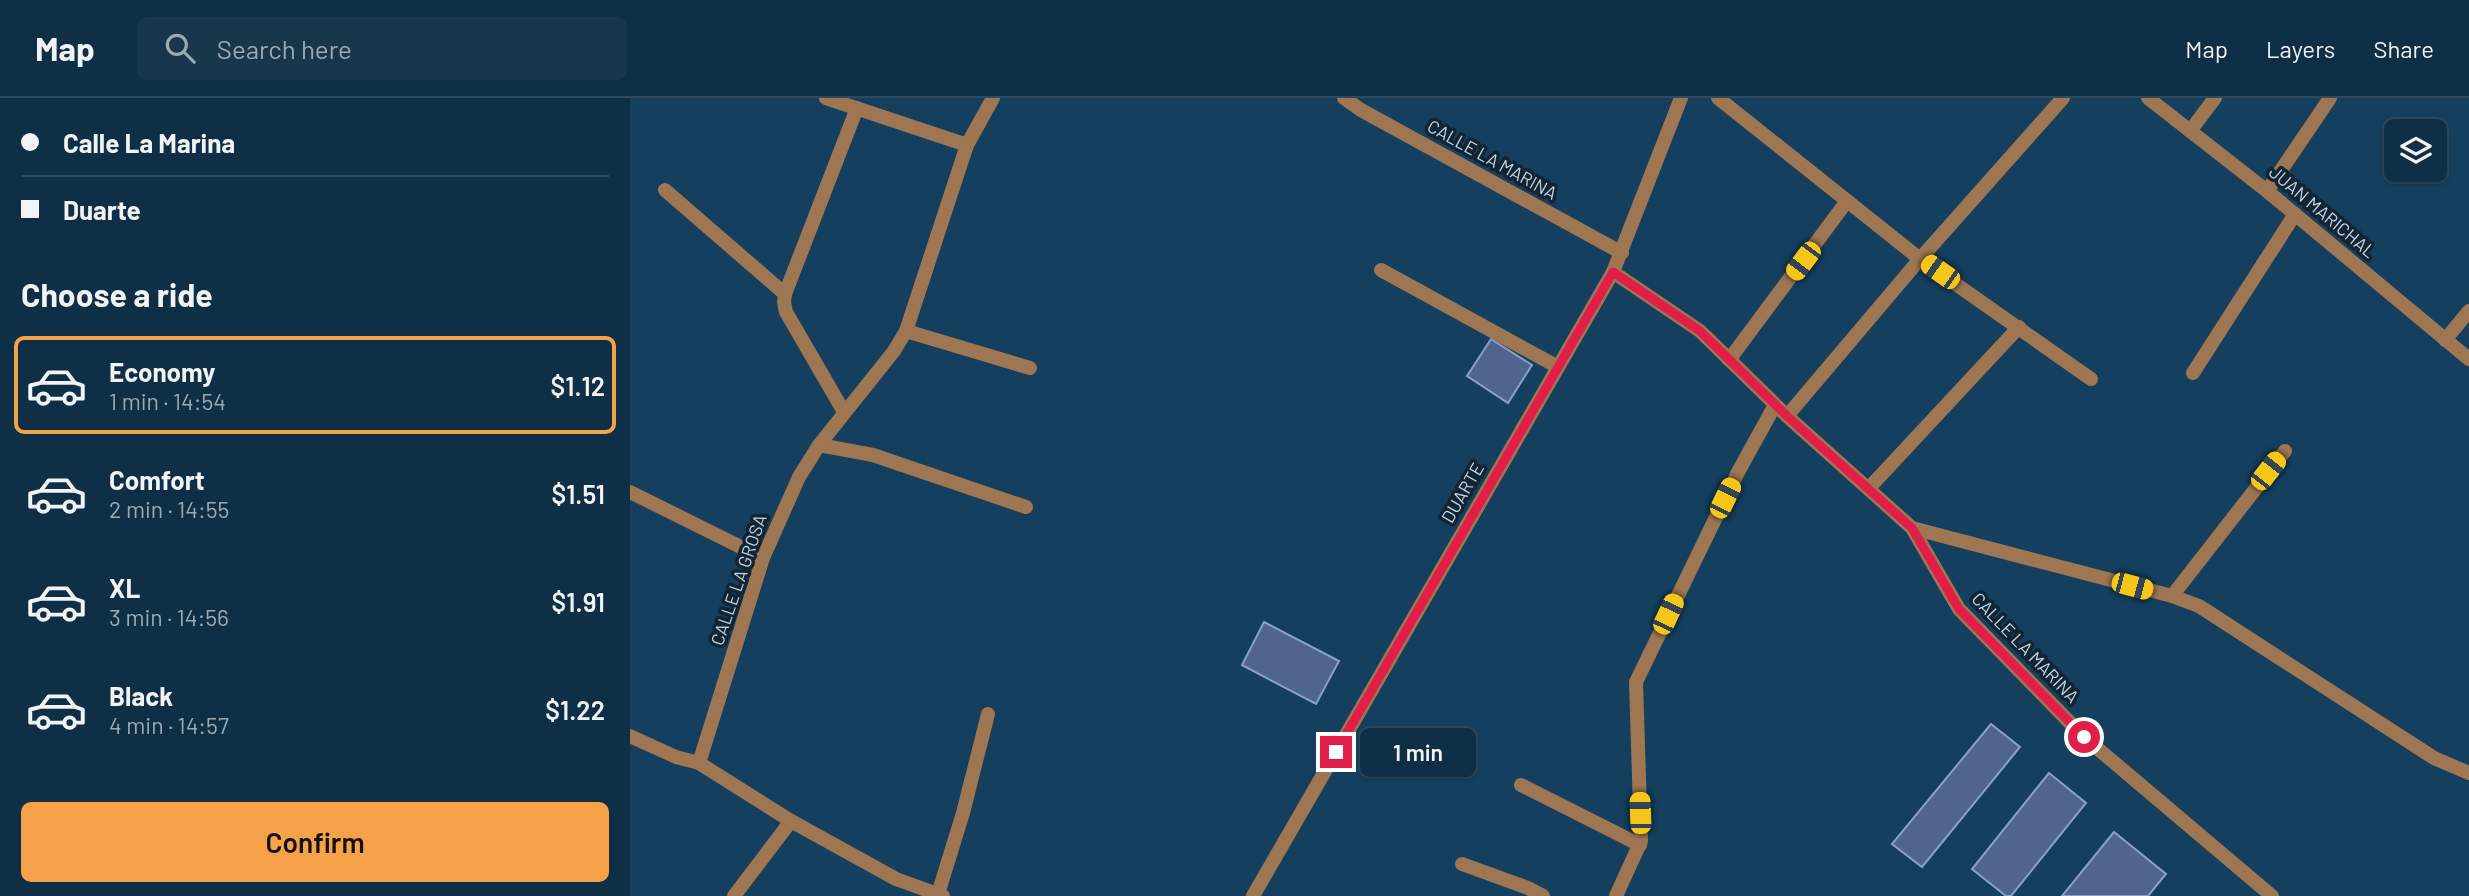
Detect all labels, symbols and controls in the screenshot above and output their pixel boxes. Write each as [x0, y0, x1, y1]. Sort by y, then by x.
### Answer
search box [137, 17, 627, 80]
text: Map [35, 28, 95, 68]
icon: search [161, 29, 199, 67]
text: Search here [217, 33, 352, 64]
text: Map [2185, 34, 2228, 63]
text: Layers [2266, 34, 2335, 63]
text: Share [2373, 34, 2434, 63]
street label: CALLE LA MARINA [1424, 114, 1561, 204]
map controls [2384, 119, 2447, 182]
button: layers [2384, 119, 2447, 182]
text: Calle La Marina [63, 127, 235, 158]
street label: JUAN MARICHAL [2265, 160, 2380, 262]
text: Duarte [63, 194, 141, 225]
car [1782, 238, 1825, 284]
car [1917, 251, 1964, 293]
text: Choose a ride [21, 275, 213, 313]
icon: car [25, 354, 88, 417]
text: Economy [109, 356, 215, 387]
text: $1.12 [550, 370, 605, 401]
text: 1 min · 14:54 [109, 387, 226, 415]
car [2247, 448, 2290, 494]
street label: DUARTE [1436, 459, 1488, 526]
icon: car [25, 462, 88, 525]
text: Comfort [109, 464, 205, 495]
car [1707, 475, 1744, 521]
text: $1.51 [551, 478, 605, 509]
text: 2 min · 14:55 [109, 495, 229, 523]
street label: CALLE LA GROSA [705, 511, 771, 648]
icon: car [25, 570, 88, 633]
car [2109, 570, 2156, 602]
text: XL [109, 572, 140, 603]
text: $1.91 [552, 586, 605, 617]
street label: CALLE LA MARINA [1967, 588, 2084, 707]
car [1650, 591, 1687, 637]
text: 3 min · 14:56 [109, 603, 229, 631]
icon: car [25, 678, 88, 741]
text: Black [109, 680, 173, 711]
text: $1.22 [545, 694, 605, 725]
text: 4 min · 14:57 [109, 711, 229, 739]
route start [2068, 721, 2100, 753]
callout: 1 min [1360, 728, 1476, 776]
route end [1320, 736, 1352, 768]
text: 1 min [1393, 738, 1443, 766]
car [1629, 792, 1652, 834]
button: Confirm [21, 802, 609, 882]

